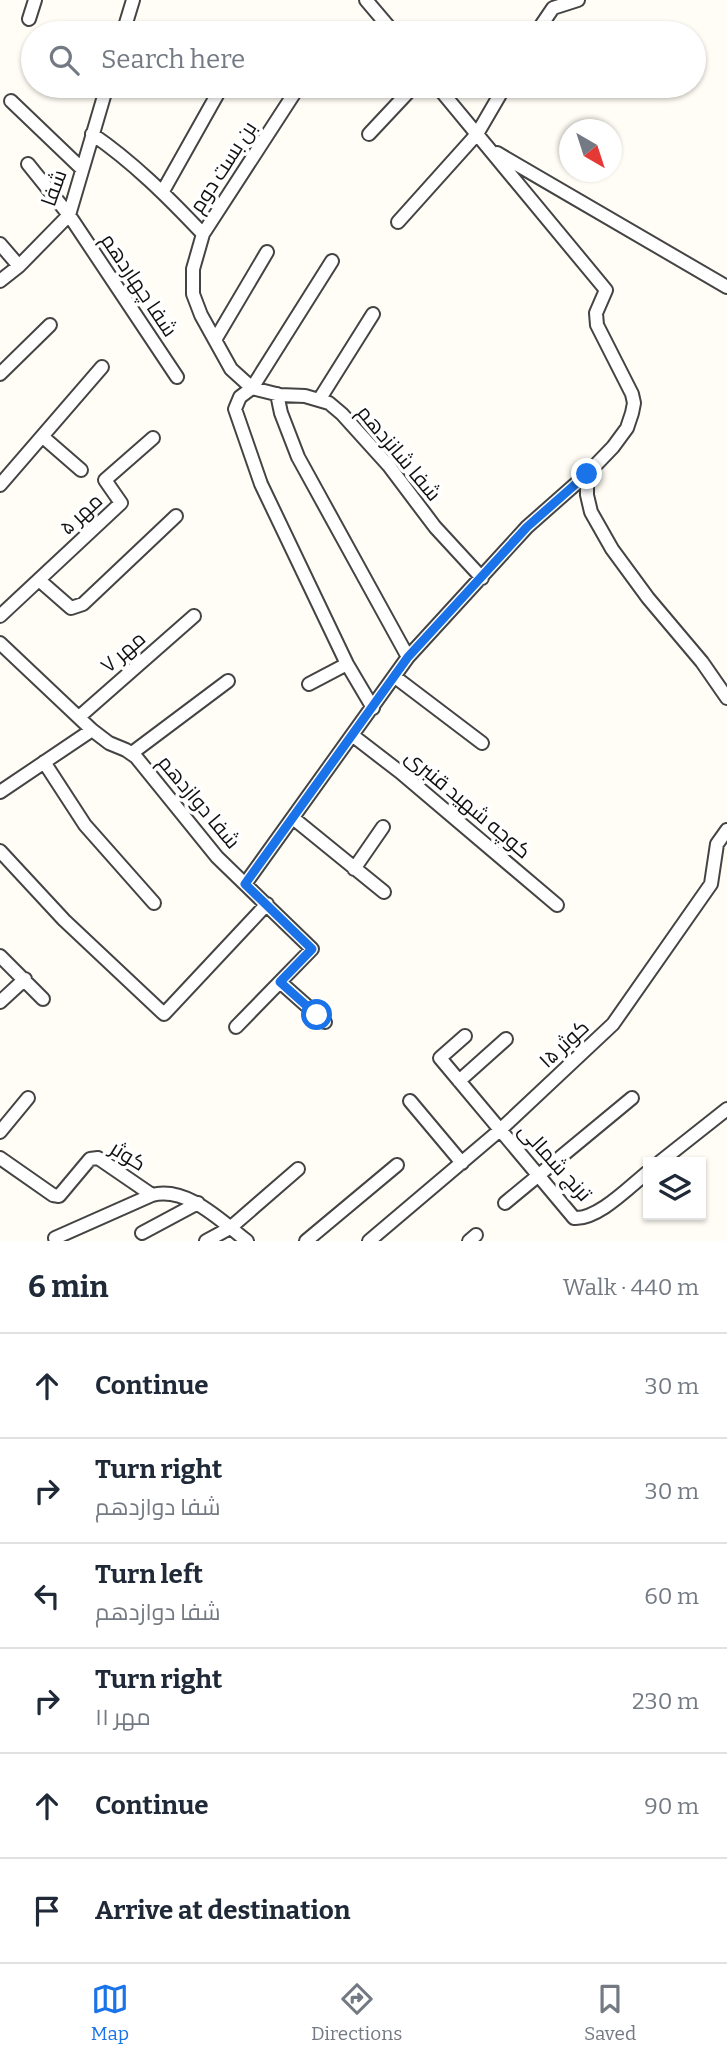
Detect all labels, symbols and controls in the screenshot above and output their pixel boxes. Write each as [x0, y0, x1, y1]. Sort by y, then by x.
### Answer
search box [21, 21, 706, 98]
icon: search [45, 41, 83, 79]
text: Search here [101, 44, 245, 75]
street label: بن بست دوم [184, 116, 263, 218]
north arrow [559, 119, 622, 182]
street label: شفا [35, 166, 73, 210]
street label: شفا چهاردهم [94, 228, 183, 342]
street label: شفا شانزدهم [351, 400, 447, 507]
route end [571, 458, 602, 489]
street label: مهر ۵ [54, 488, 108, 540]
street label: مهر ۷ [95, 625, 151, 679]
street label: کوچه شهید قنبری [399, 744, 536, 865]
street label: شفا دوازدهم [151, 750, 246, 855]
route start [301, 999, 332, 1030]
street label: کوثر ۱۵ [533, 1014, 595, 1074]
street label: ترنج شمالی [512, 1117, 597, 1208]
street label: کوثر [105, 1135, 151, 1177]
map controls [643, 1157, 706, 1220]
button: layers [643, 1157, 706, 1220]
text: 6 min [28, 1269, 109, 1305]
text: Walk · 440 m [563, 1273, 699, 1301]
icon: ahead [28, 1367, 66, 1405]
text: Continue [95, 1370, 209, 1401]
text: 30 m [645, 1372, 699, 1400]
text: Turn right [95, 1454, 222, 1485]
icon: right [28, 1472, 66, 1510]
text: 30 m [645, 1477, 699, 1505]
text: شفا دوازدهم [95, 1493, 221, 1521]
text: Turn left [95, 1559, 203, 1590]
icon: left [28, 1577, 66, 1615]
text: 60 m [644, 1582, 699, 1610]
text: شفا دوازدهم [95, 1598, 221, 1626]
text: Turn right [95, 1664, 222, 1695]
icon: right [28, 1682, 66, 1720]
text: 230 m [632, 1687, 699, 1715]
text: مهر ۱۱ [95, 1703, 151, 1731]
icon: ahead [28, 1787, 66, 1825]
text: Continue [95, 1790, 209, 1821]
text: 90 m [644, 1792, 699, 1820]
icon: arrive [28, 1892, 66, 1930]
text: Arrive at destination [95, 1895, 350, 1926]
tab: Map [91, 1980, 129, 2045]
tab: Directions [311, 1980, 402, 2045]
tab: Saved [584, 1980, 636, 2045]

